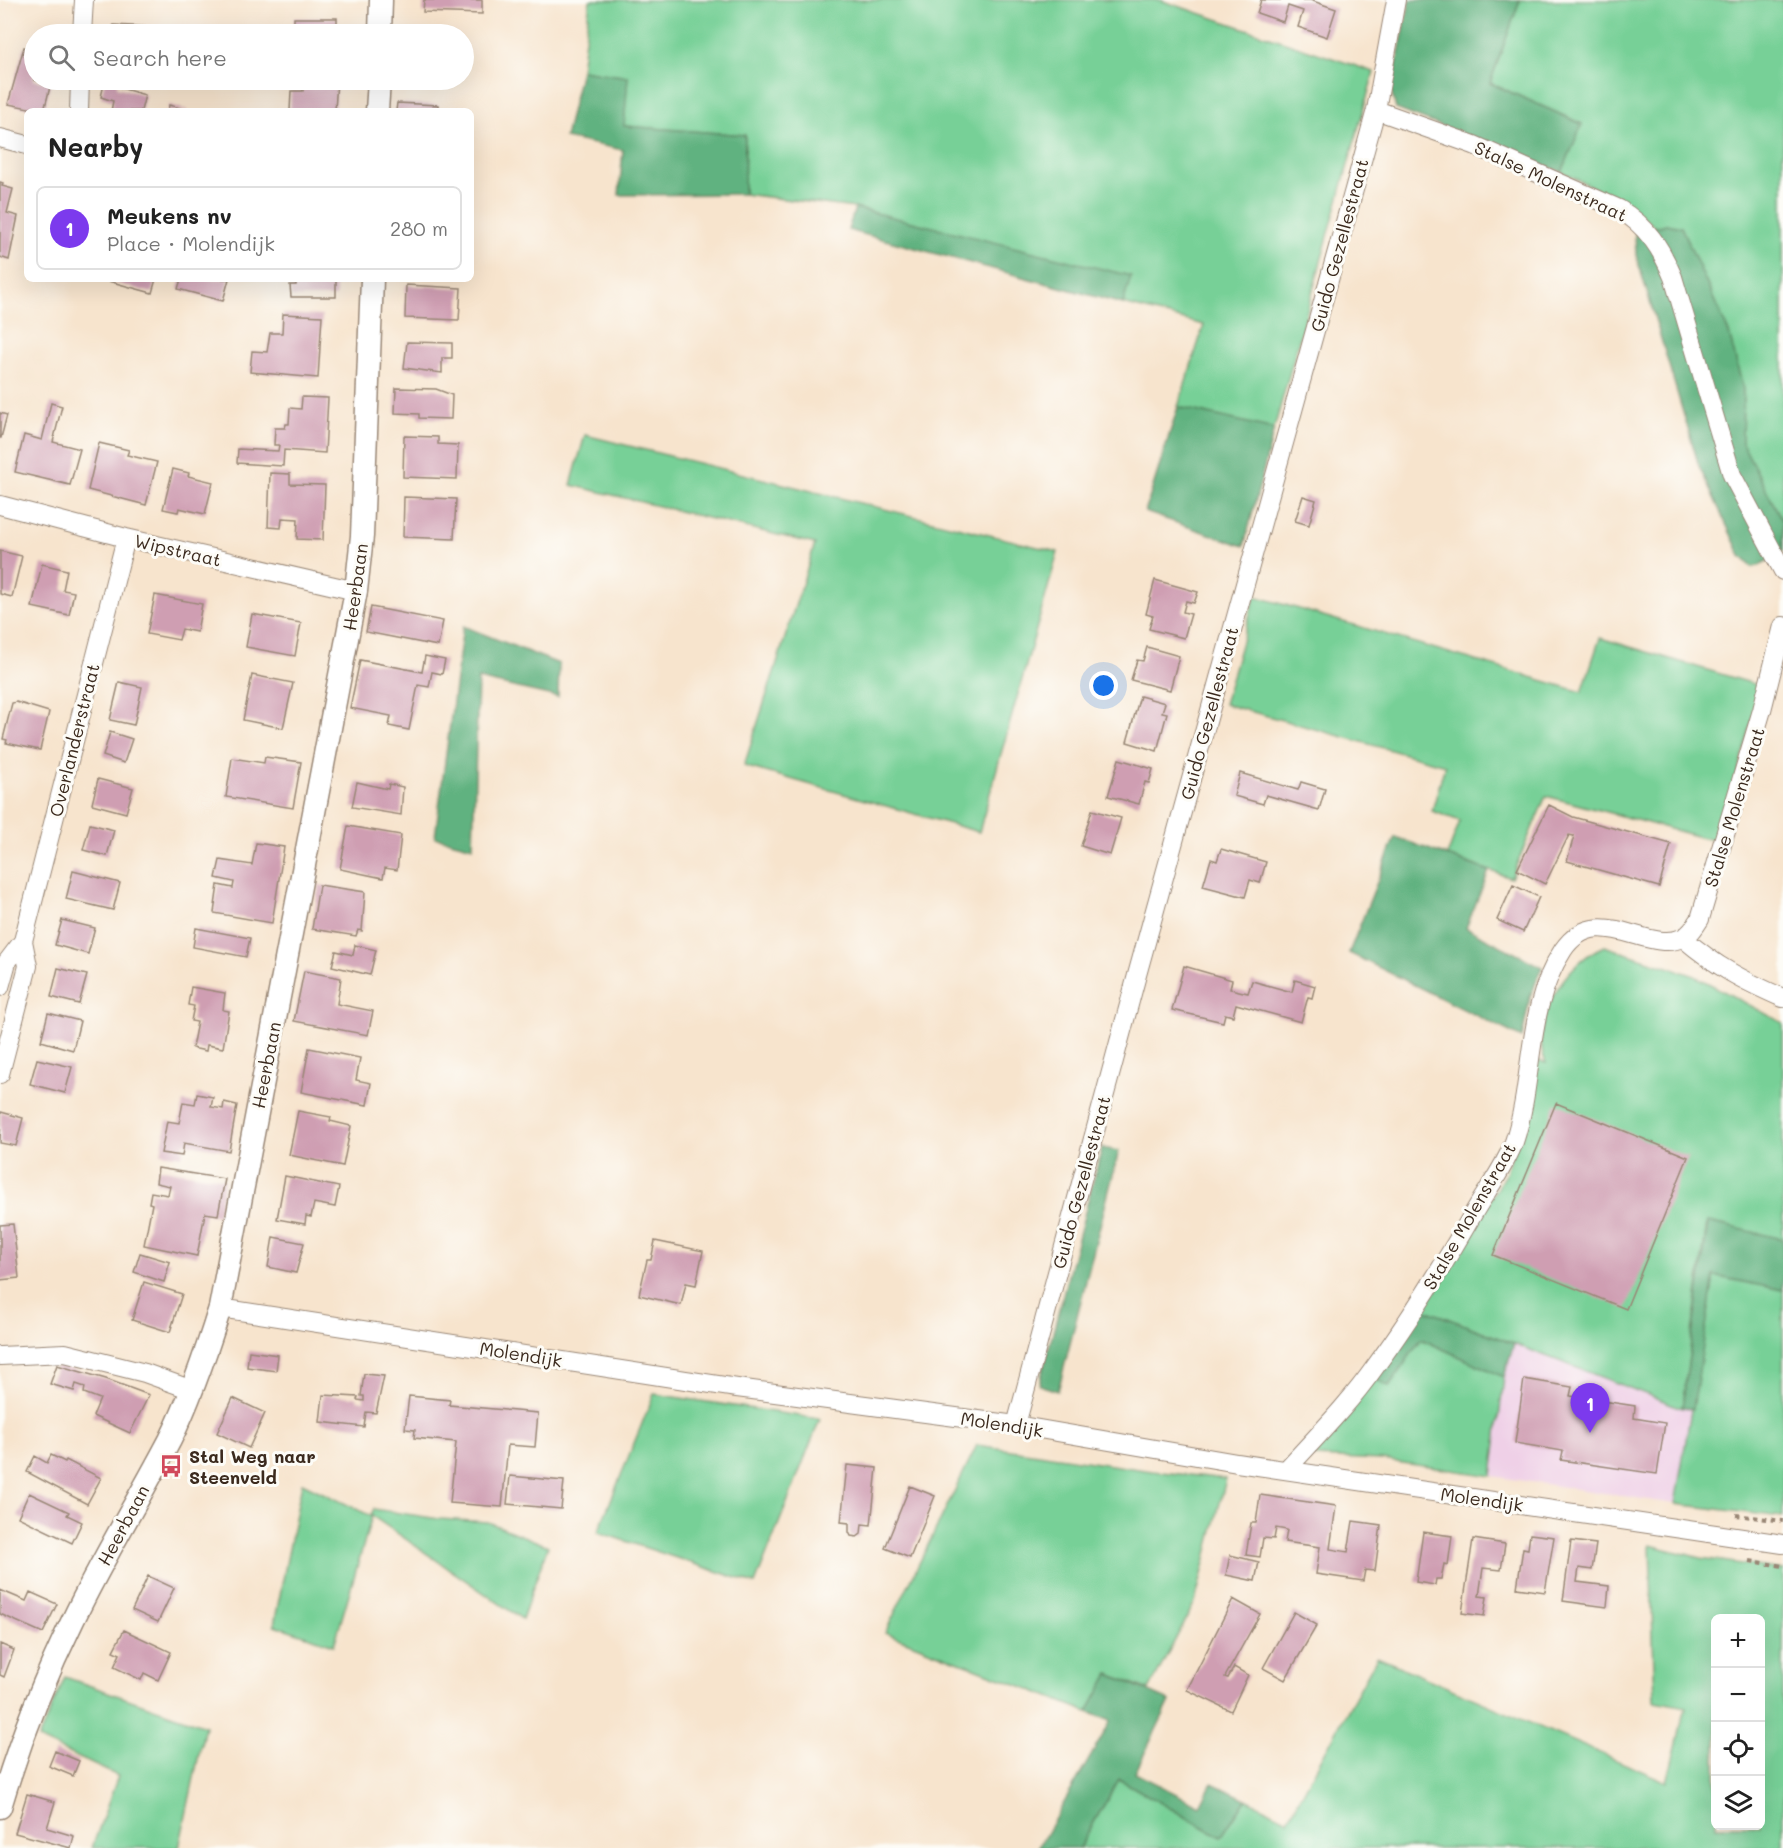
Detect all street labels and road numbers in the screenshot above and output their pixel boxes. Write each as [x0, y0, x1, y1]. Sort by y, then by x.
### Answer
street label: Stalse Molenstraat [1471, 135, 1631, 227]
street label: Guido Gezellestraat [1304, 156, 1374, 334]
street label: Wipstraat [132, 528, 224, 572]
street label: Heerbaan [337, 542, 373, 632]
street label: Guido Gezellestraat [1174, 624, 1244, 802]
street label: Overlanderstraat [43, 661, 105, 819]
street label: Stalse Molenstraat [1698, 724, 1770, 890]
street label: Heerbaan [246, 1020, 286, 1110]
street label: Guido Gezellestraat [1046, 1093, 1116, 1271]
street label: Stalse Molenstraat [1417, 1138, 1521, 1294]
street label: Molendijk [478, 1336, 564, 1372]
street label: Molendijk [959, 1406, 1045, 1442]
street label: Heerbaan [92, 1481, 154, 1569]
street label: Molendijk [1439, 1481, 1525, 1517]

